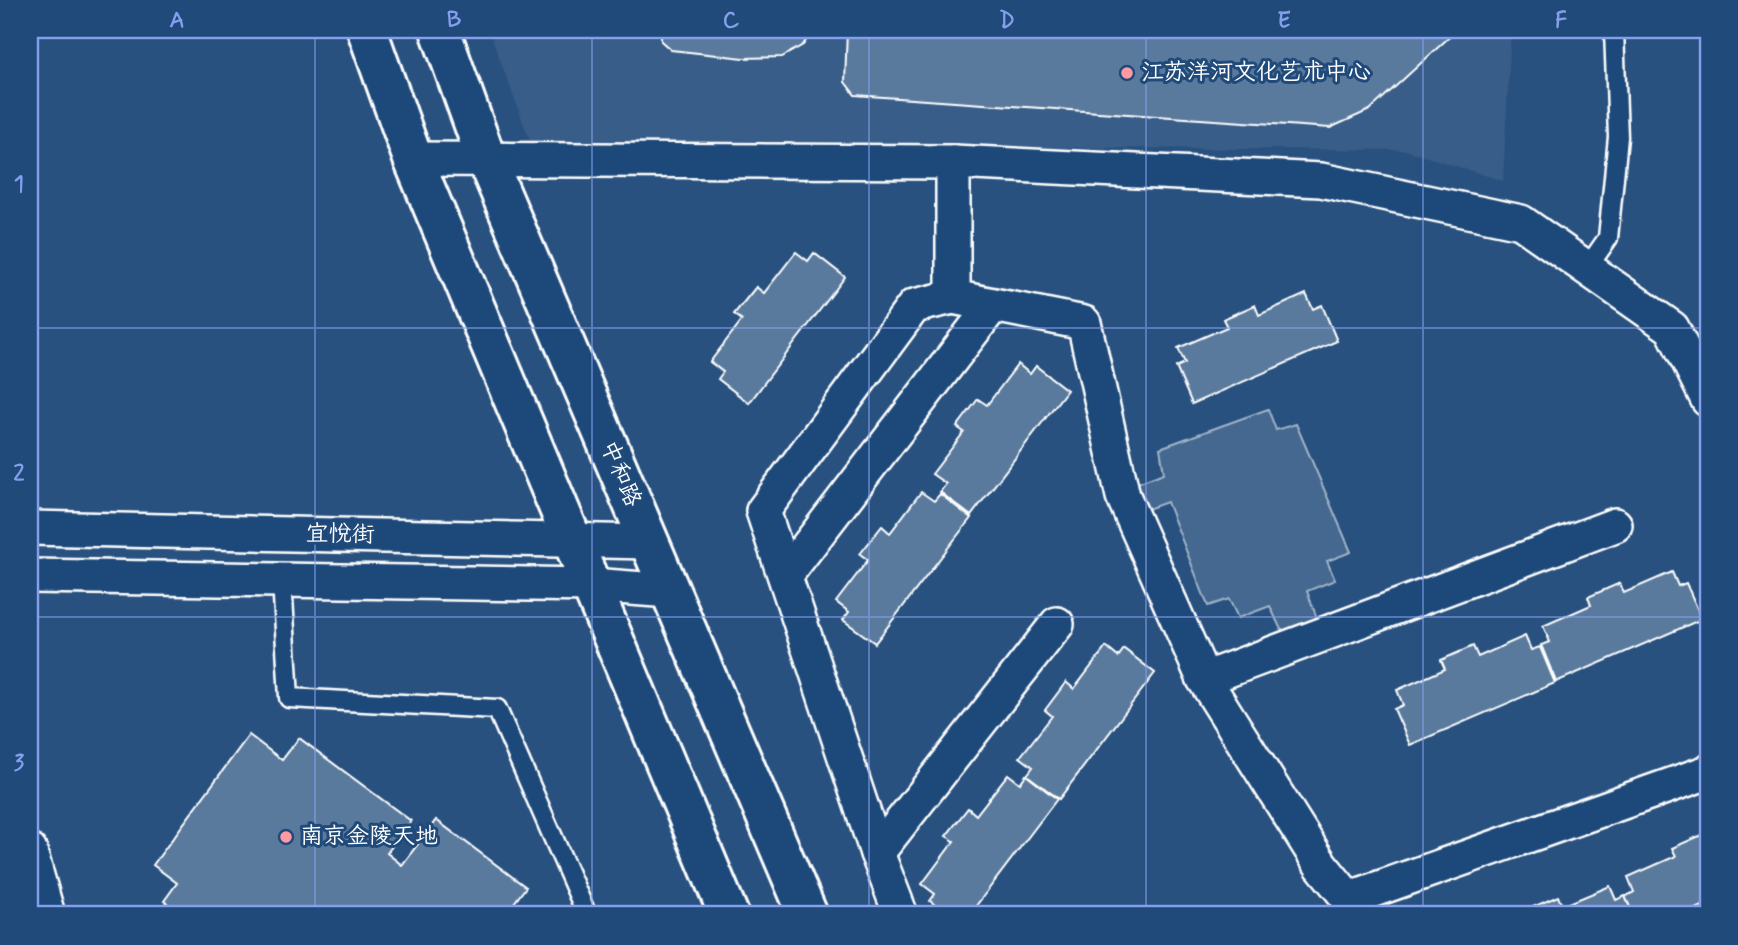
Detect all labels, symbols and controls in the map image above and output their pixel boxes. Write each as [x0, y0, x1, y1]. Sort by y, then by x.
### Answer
text: A [169, 6, 185, 36]
text: B [447, 6, 462, 36]
text: C [723, 6, 740, 36]
text: D [999, 6, 1015, 36]
text: E [1277, 6, 1291, 36]
text: F [1555, 6, 1567, 36]
place label: 江苏洋河文化艺术中心 [1141, 58, 1371, 88]
marker: 江苏洋河文化艺术中心 [1119, 65, 1135, 81]
text: 1 [14, 170, 24, 200]
street label: 中和路 [593, 436, 647, 512]
text: 2 [13, 459, 25, 489]
street label: 宜悦街 [305, 519, 375, 551]
text: 3 [14, 749, 25, 779]
place label: 南京金陵天地 [300, 822, 438, 852]
marker: 南京金陵天地 [278, 829, 294, 845]

